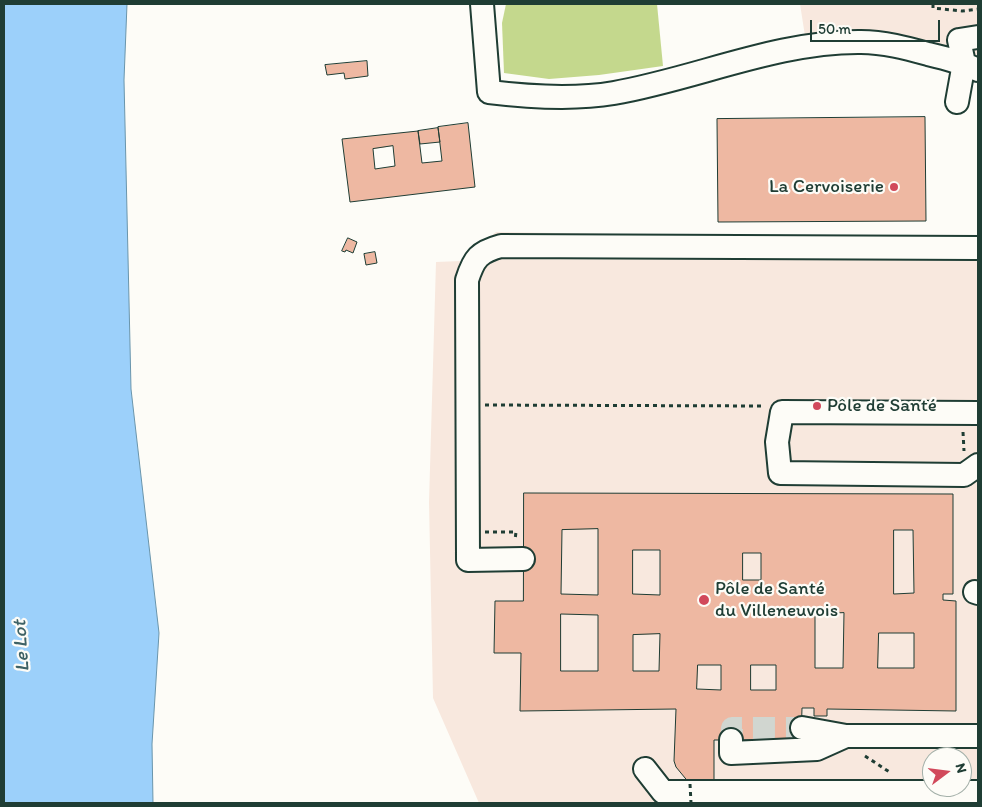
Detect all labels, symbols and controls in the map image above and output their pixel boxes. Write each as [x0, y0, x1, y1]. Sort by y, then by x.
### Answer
scale bar [812, 10, 942, 42]
text: 50 m [818, 20, 851, 38]
place label: La Cervoiserie [769, 176, 884, 198]
marker: La Cervoiserie [888, 181, 900, 193]
place label: Pôle de Santé [827, 395, 937, 417]
marker: Pôle de Santé [811, 400, 823, 412]
place label: Pôle de Santé du Villeneuvois [715, 578, 838, 622]
marker: Pôle de Santé du Villeneuvois [697, 593, 711, 607]
water label: Le Lot [8, 619, 36, 673]
north arrow [922, 747, 972, 797]
text: N [952, 761, 970, 775]

